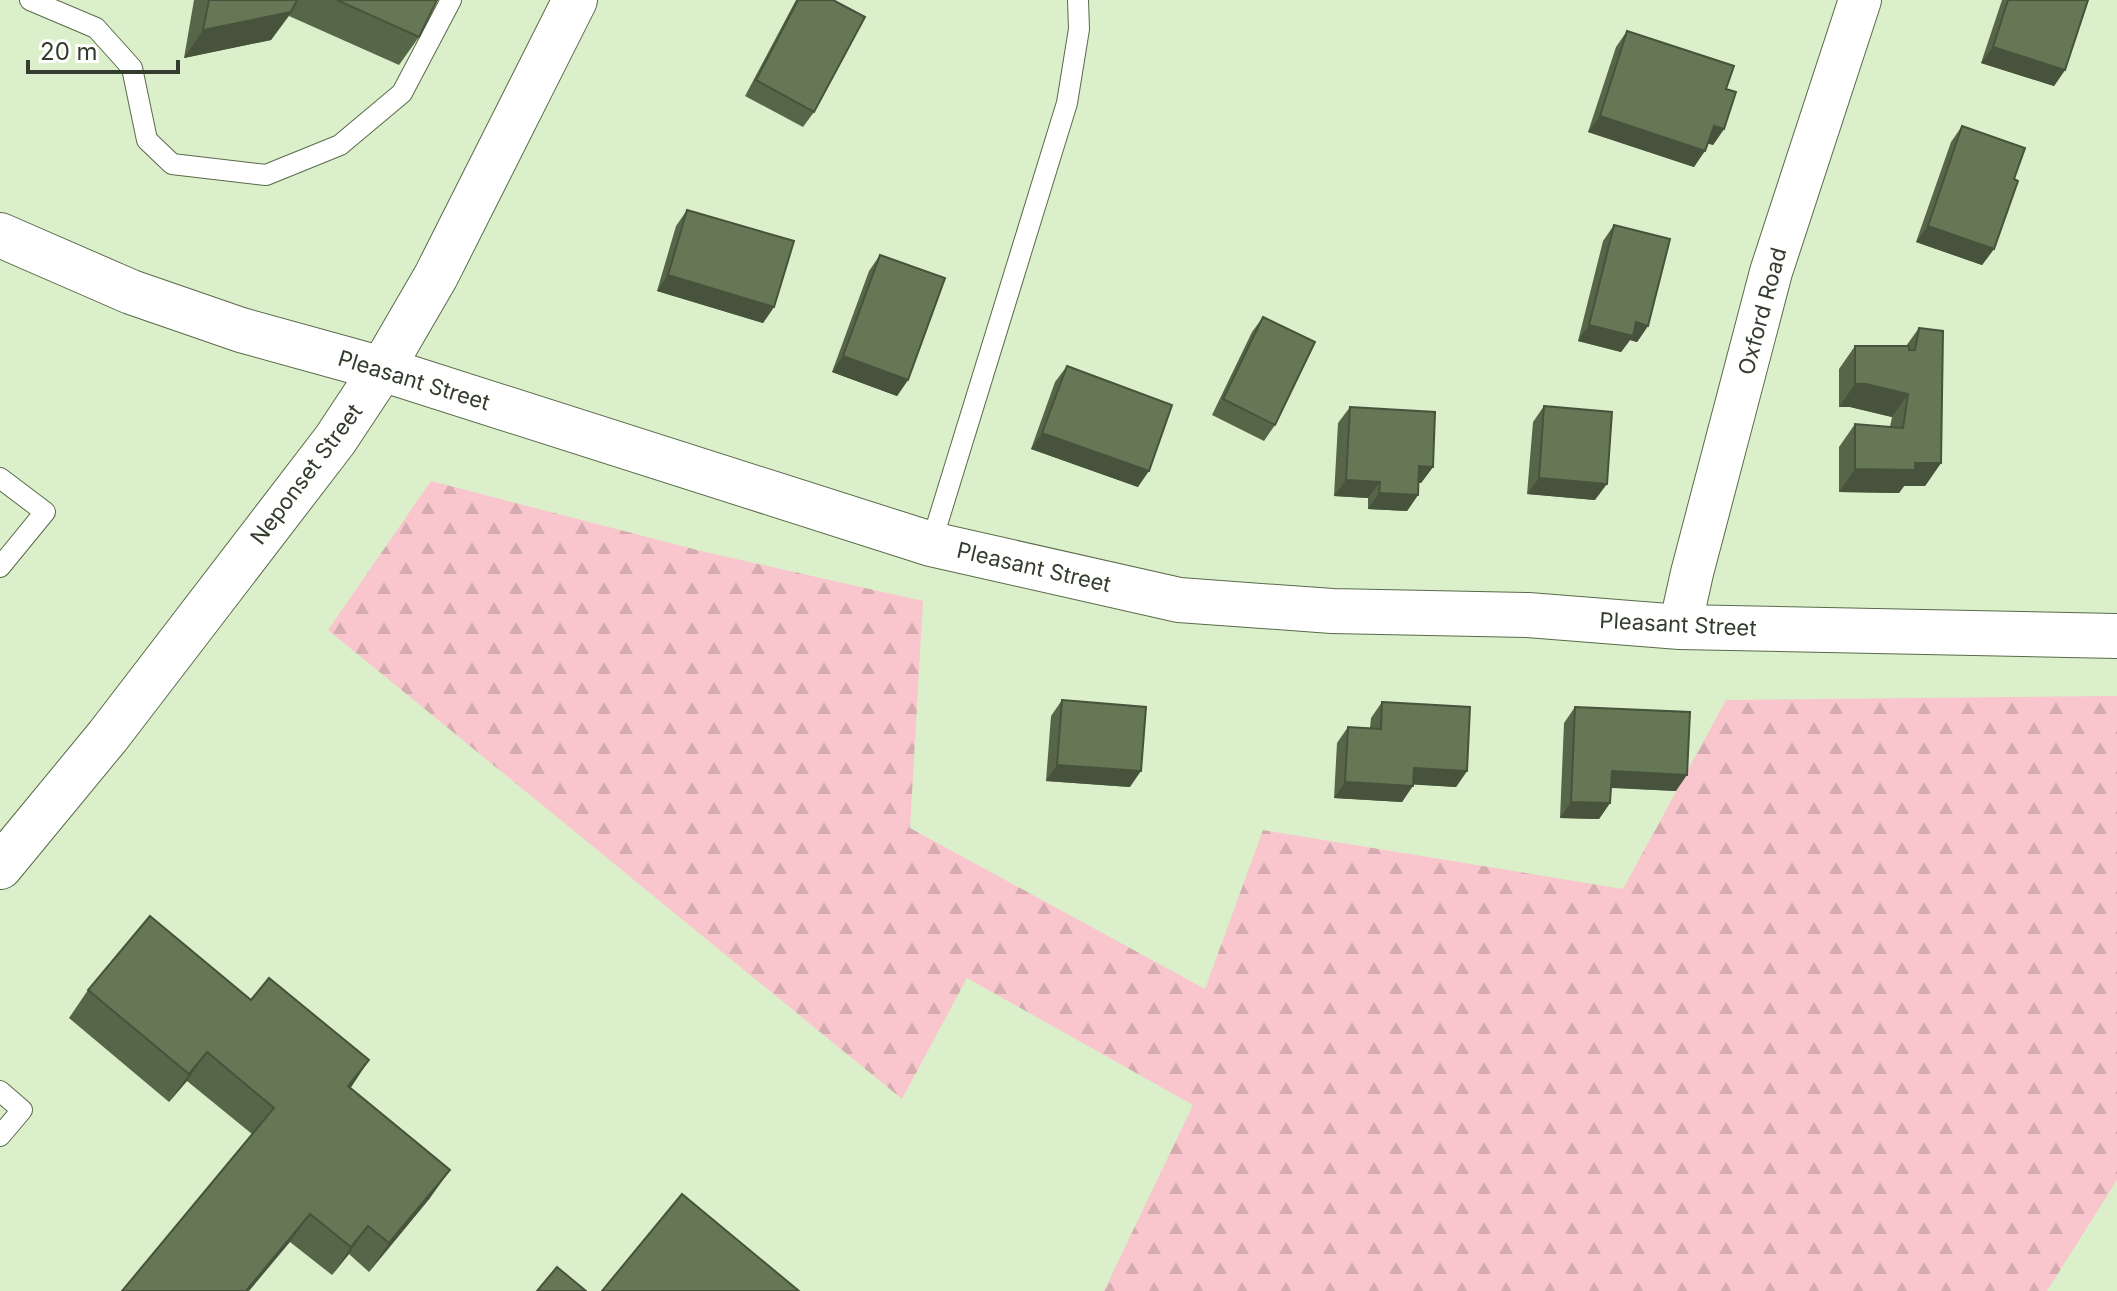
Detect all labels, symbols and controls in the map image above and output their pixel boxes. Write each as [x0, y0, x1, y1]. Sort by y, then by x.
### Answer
scale bar [28, 24, 178, 74]
text: 20 m [40, 37, 98, 66]
street label: Oxford Road [1733, 245, 1791, 377]
street label: Pleasant Street [335, 345, 493, 415]
street label: Neponset Street [245, 399, 367, 549]
street label: Pleasant Street [954, 537, 1114, 597]
street label: Pleasant Street [1599, 607, 1757, 641]

